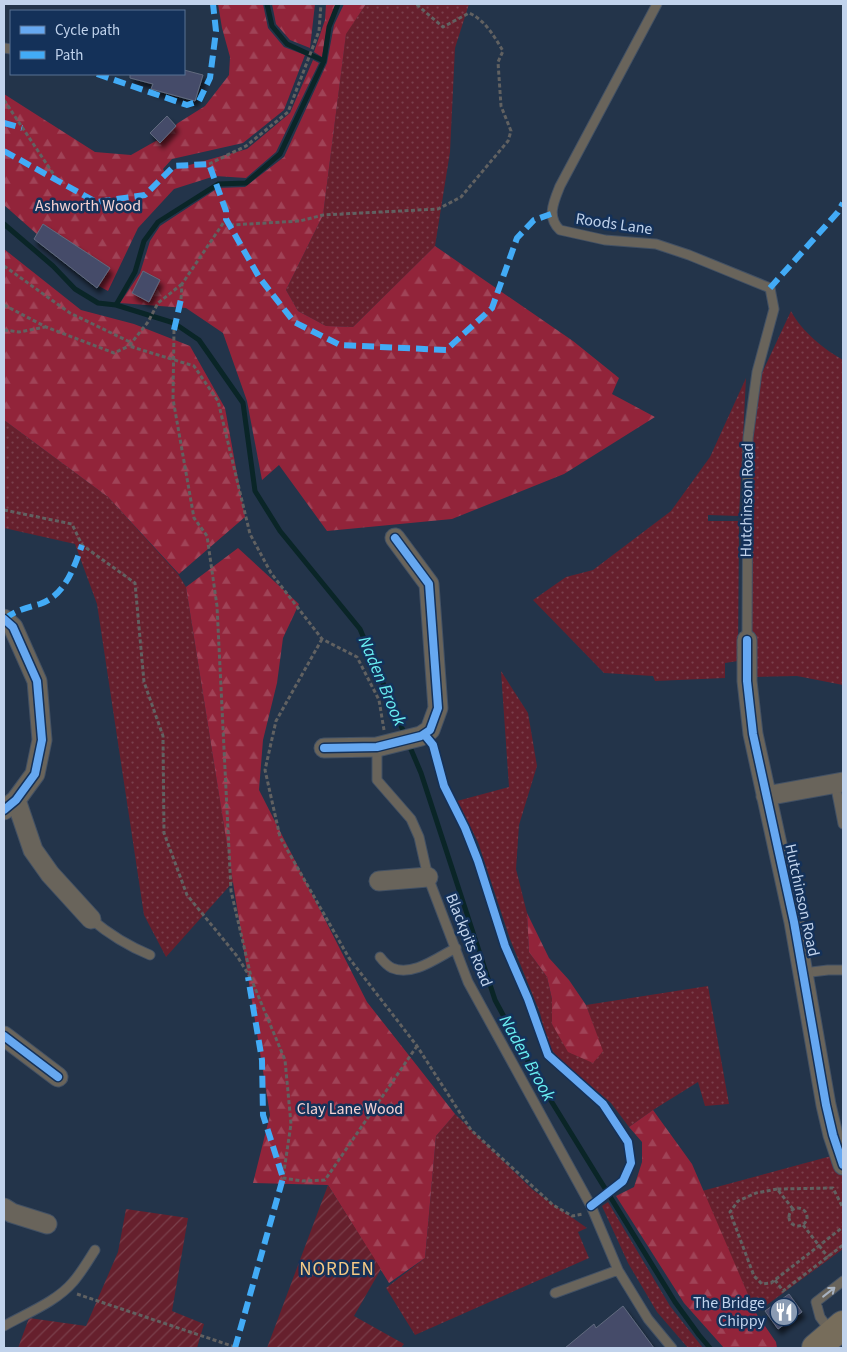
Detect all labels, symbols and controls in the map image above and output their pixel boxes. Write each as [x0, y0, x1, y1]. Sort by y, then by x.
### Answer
legend [10, 10, 185, 75]
text: Cycle path [55, 20, 120, 41]
text: Path [55, 45, 83, 66]
park label: Ashworth Wood [35, 195, 141, 217]
street label: Roods Lane [574, 208, 654, 240]
street label: Hutchinson Road [735, 442, 759, 558]
water label: Naden Brook [352, 632, 412, 730]
street label: Hutchinson Road [779, 842, 825, 958]
street label: Blackpits Road [440, 890, 498, 990]
water label: Naden Brook [493, 1010, 561, 1106]
park label: Clay Lane Wood [297, 1098, 403, 1120]
district label: NORDEN [299, 1256, 375, 1283]
one-way arrow [822, 1287, 836, 1297]
place label: The Bridge Chippy [693, 1292, 766, 1332]
restaurant icon: The Bridge Chippy [769, 1297, 799, 1327]

